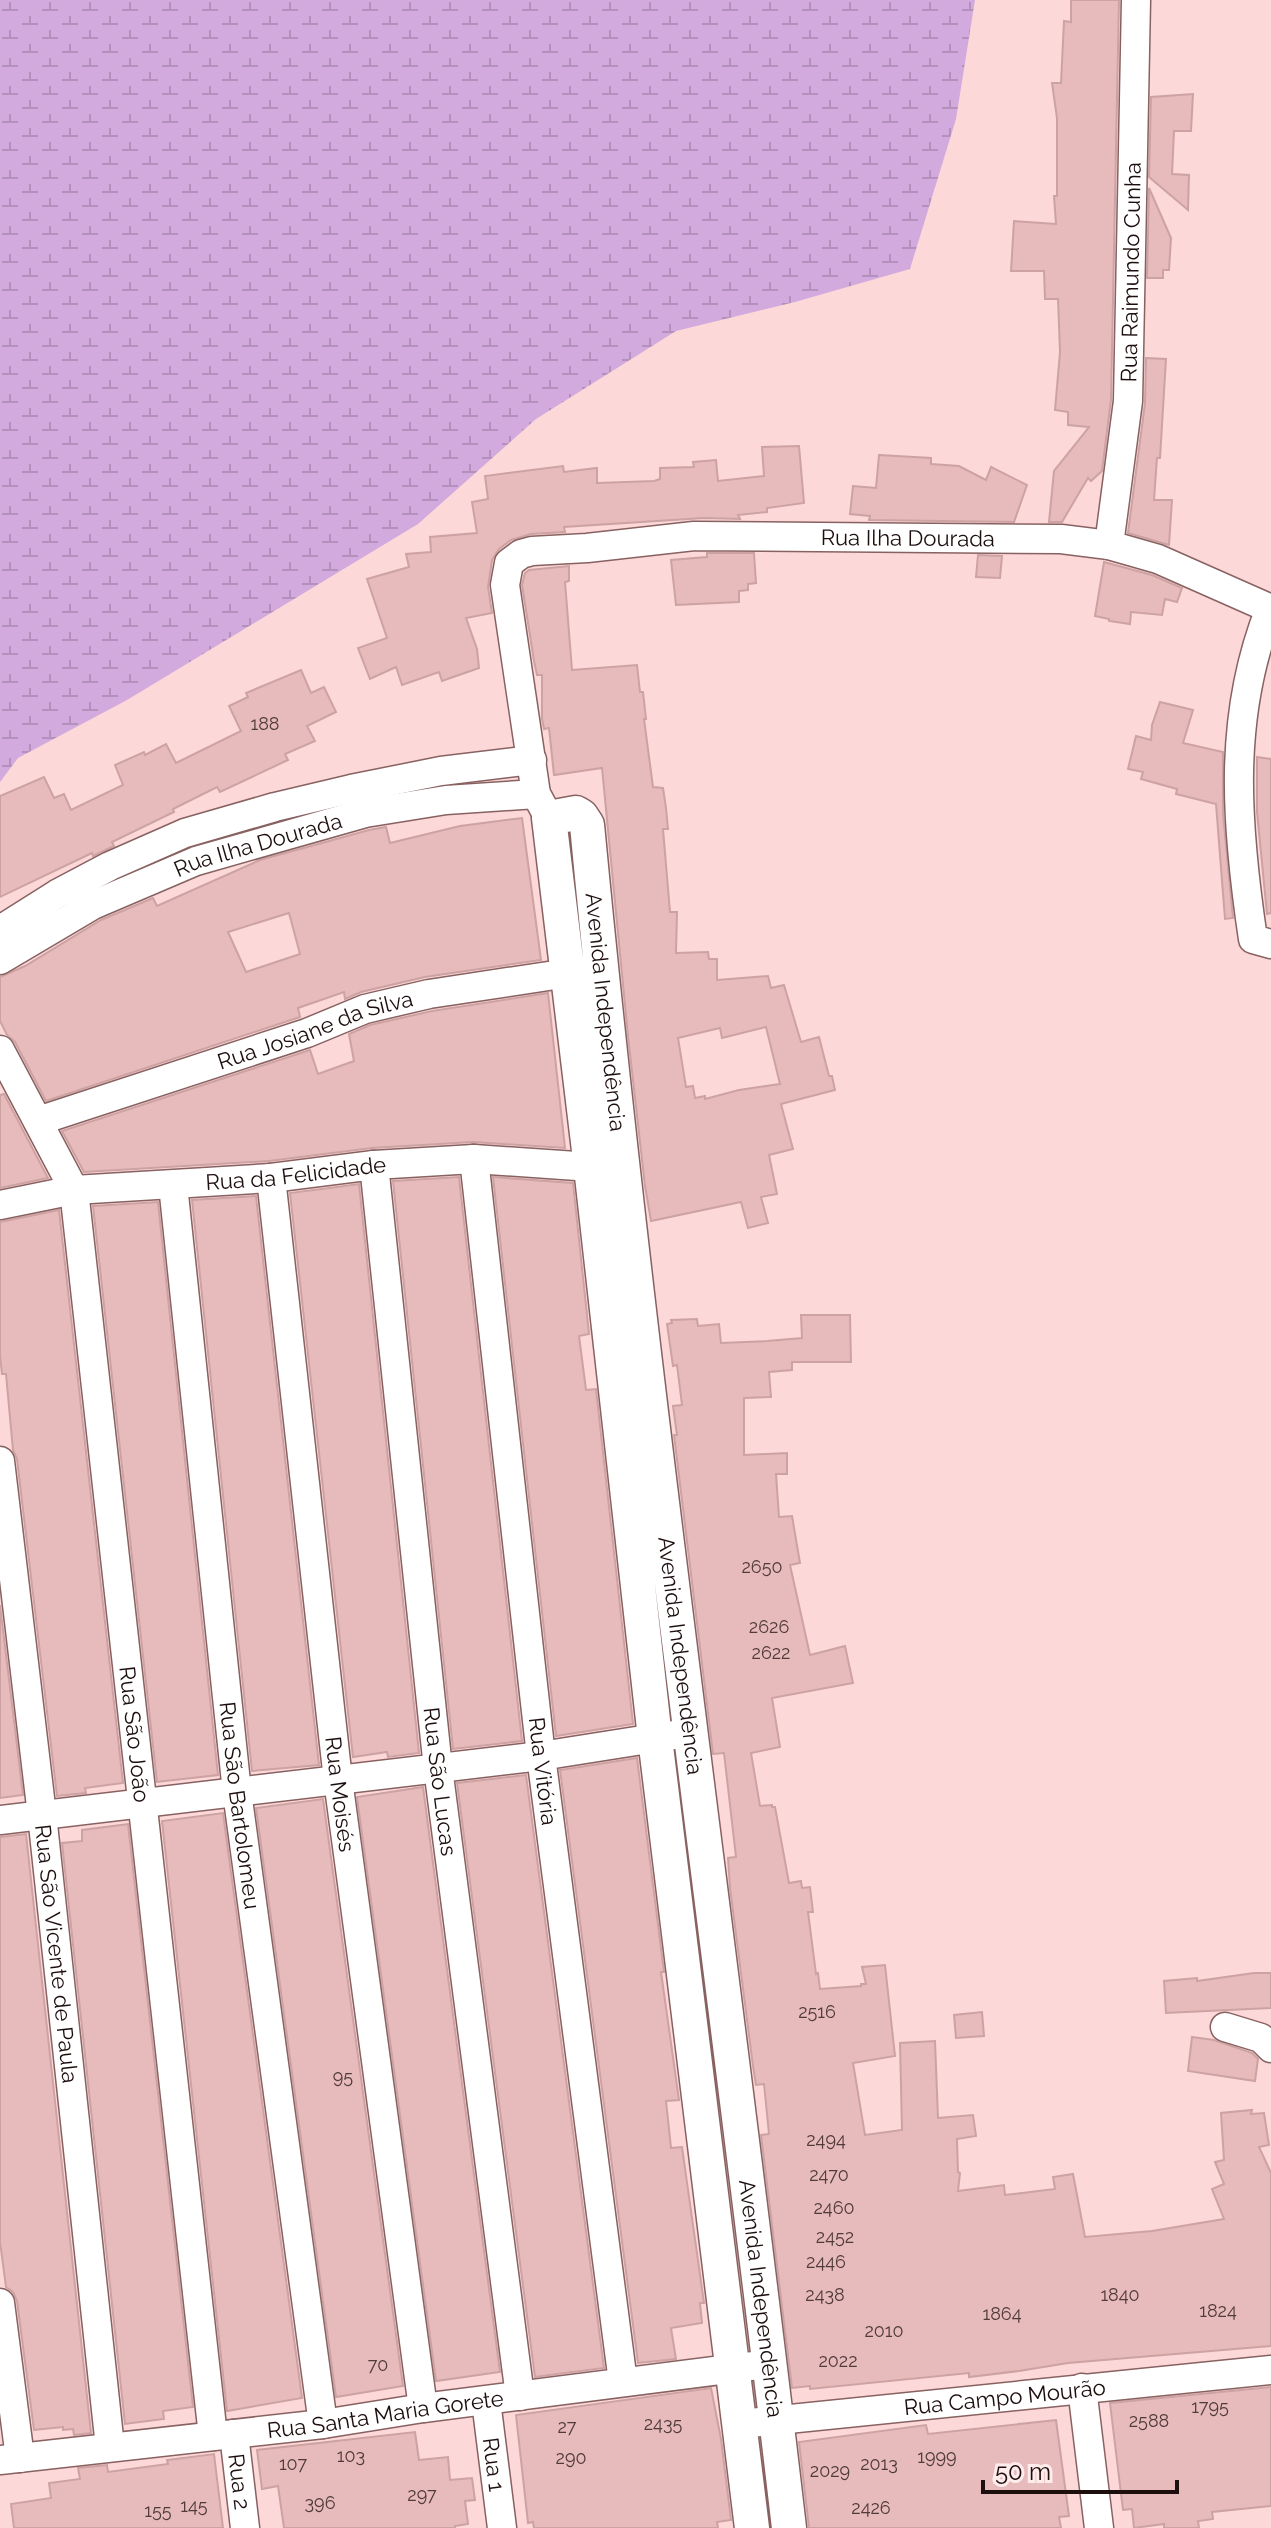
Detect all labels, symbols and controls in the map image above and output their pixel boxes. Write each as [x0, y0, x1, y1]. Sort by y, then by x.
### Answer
street label: Rua Raimundo Cunha [1115, 162, 1146, 383]
street label: Rua Ilha Dourada [821, 524, 995, 551]
house number: 188 [250, 713, 280, 734]
street label: Rua Ilha Dourada [170, 807, 345, 882]
street label: Avenida Independência [581, 891, 631, 1133]
street label: Rua Josiane da Silva [214, 985, 415, 1074]
street label: Rua da Felicidade [205, 1151, 387, 1195]
street label: Avenida Independência [653, 1535, 709, 1776]
house number: 2650 [741, 1556, 783, 1577]
house number: 2626 [749, 1616, 789, 1637]
house number: 2622 [752, 1642, 791, 1663]
street label: Rua São João [114, 1665, 155, 1804]
street label: Rua São Bartolomeu [215, 1700, 266, 1911]
street label: Rua São Lucas [419, 1706, 462, 1857]
street label: Rua Vitória [524, 1716, 563, 1827]
street label: Rua Moisés [320, 1735, 361, 1853]
street label: Rua São Vicente de Paula [30, 1823, 84, 2084]
house number: 2516 [798, 2001, 836, 2022]
house number: 95 [333, 2066, 353, 2087]
house number: 2494 [806, 2129, 846, 2150]
house number: 2470 [809, 2164, 849, 2185]
street label: Avenida Independência [734, 2178, 789, 2419]
house number: 2460 [813, 2197, 855, 2218]
house number: 2452 [816, 2226, 854, 2247]
house number: 2446 [806, 2251, 846, 2272]
house number: 2438 [805, 2284, 845, 2305]
house number: 1840 [1100, 2284, 1140, 2305]
house number: 1824 [1199, 2300, 1237, 2321]
house number: 1864 [982, 2303, 1022, 2324]
house number: 2010 [864, 2320, 904, 2341]
house number: 2022 [818, 2350, 858, 2371]
house number: 70 [368, 2354, 388, 2375]
street label: Rua Campo Mourão [903, 2374, 1107, 2420]
street label: Rua Santa Maria Gorete [266, 2385, 505, 2443]
house number: 1795 [1191, 2396, 1229, 2417]
house number: 2588 [1129, 2410, 1169, 2431]
house number: 2435 [644, 2413, 682, 2434]
house number: 27 [557, 2416, 577, 2437]
street label: Rua 1 [478, 2436, 510, 2493]
scale bar [983, 2444, 1177, 2494]
house number: 103 [337, 2445, 365, 2466]
house number: 1999 [917, 2446, 957, 2467]
house number: 290 [556, 2447, 586, 2468]
street label: Rua 2 [223, 2452, 256, 2511]
house number: 107 [279, 2453, 307, 2474]
house number: 2013 [860, 2453, 898, 2474]
text: 50 m [995, 2457, 1051, 2486]
house number: 2029 [810, 2460, 850, 2481]
house number: 297 [407, 2484, 437, 2505]
house number: 396 [304, 2492, 336, 2513]
house number: 145 [180, 2495, 208, 2516]
house number: 2426 [851, 2497, 891, 2518]
house number: 155 [144, 2500, 172, 2521]

